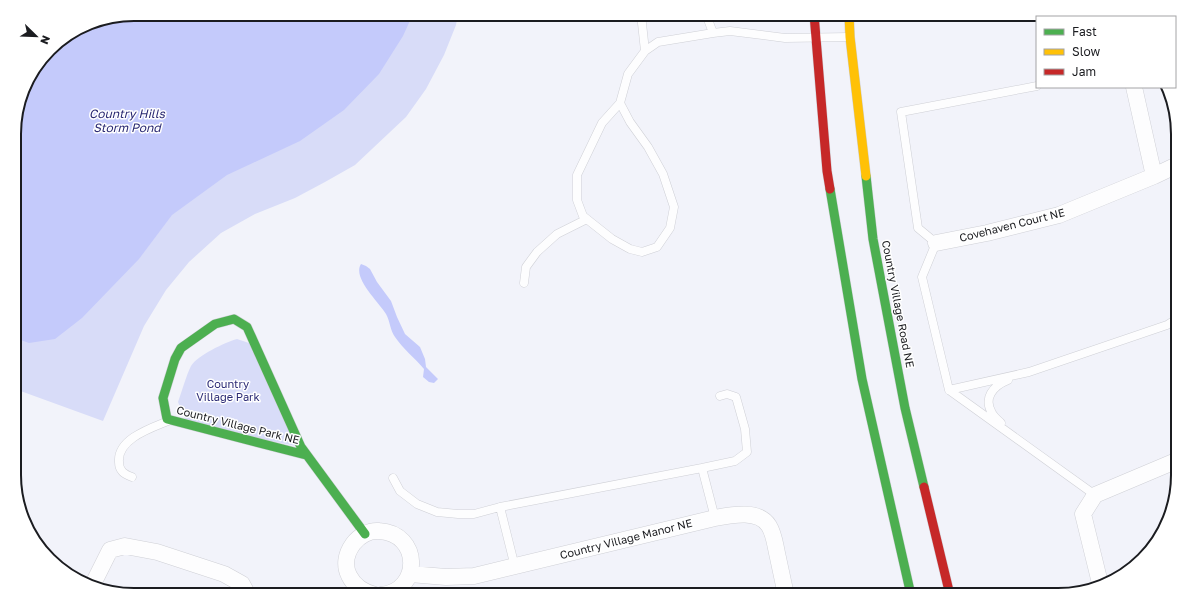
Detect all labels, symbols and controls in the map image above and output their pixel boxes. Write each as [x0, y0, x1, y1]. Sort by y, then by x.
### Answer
north arrow [16, 16, 56, 56]
legend [1036, 16, 1176, 88]
text: Fast [1072, 24, 1097, 39]
text: N [38, 34, 53, 46]
text: Slow [1072, 44, 1100, 59]
text: Jam [1072, 64, 1096, 79]
water label: Country Hills Storm Pond [89, 106, 166, 135]
street label: Covehaven Court NE [958, 205, 1066, 244]
street label: Country Village Road NE [880, 239, 917, 369]
park label: Country Village Park [196, 377, 260, 403]
street label: Country Village Park NE [175, 403, 301, 446]
street label: Country Village Manor NE [558, 516, 694, 561]

